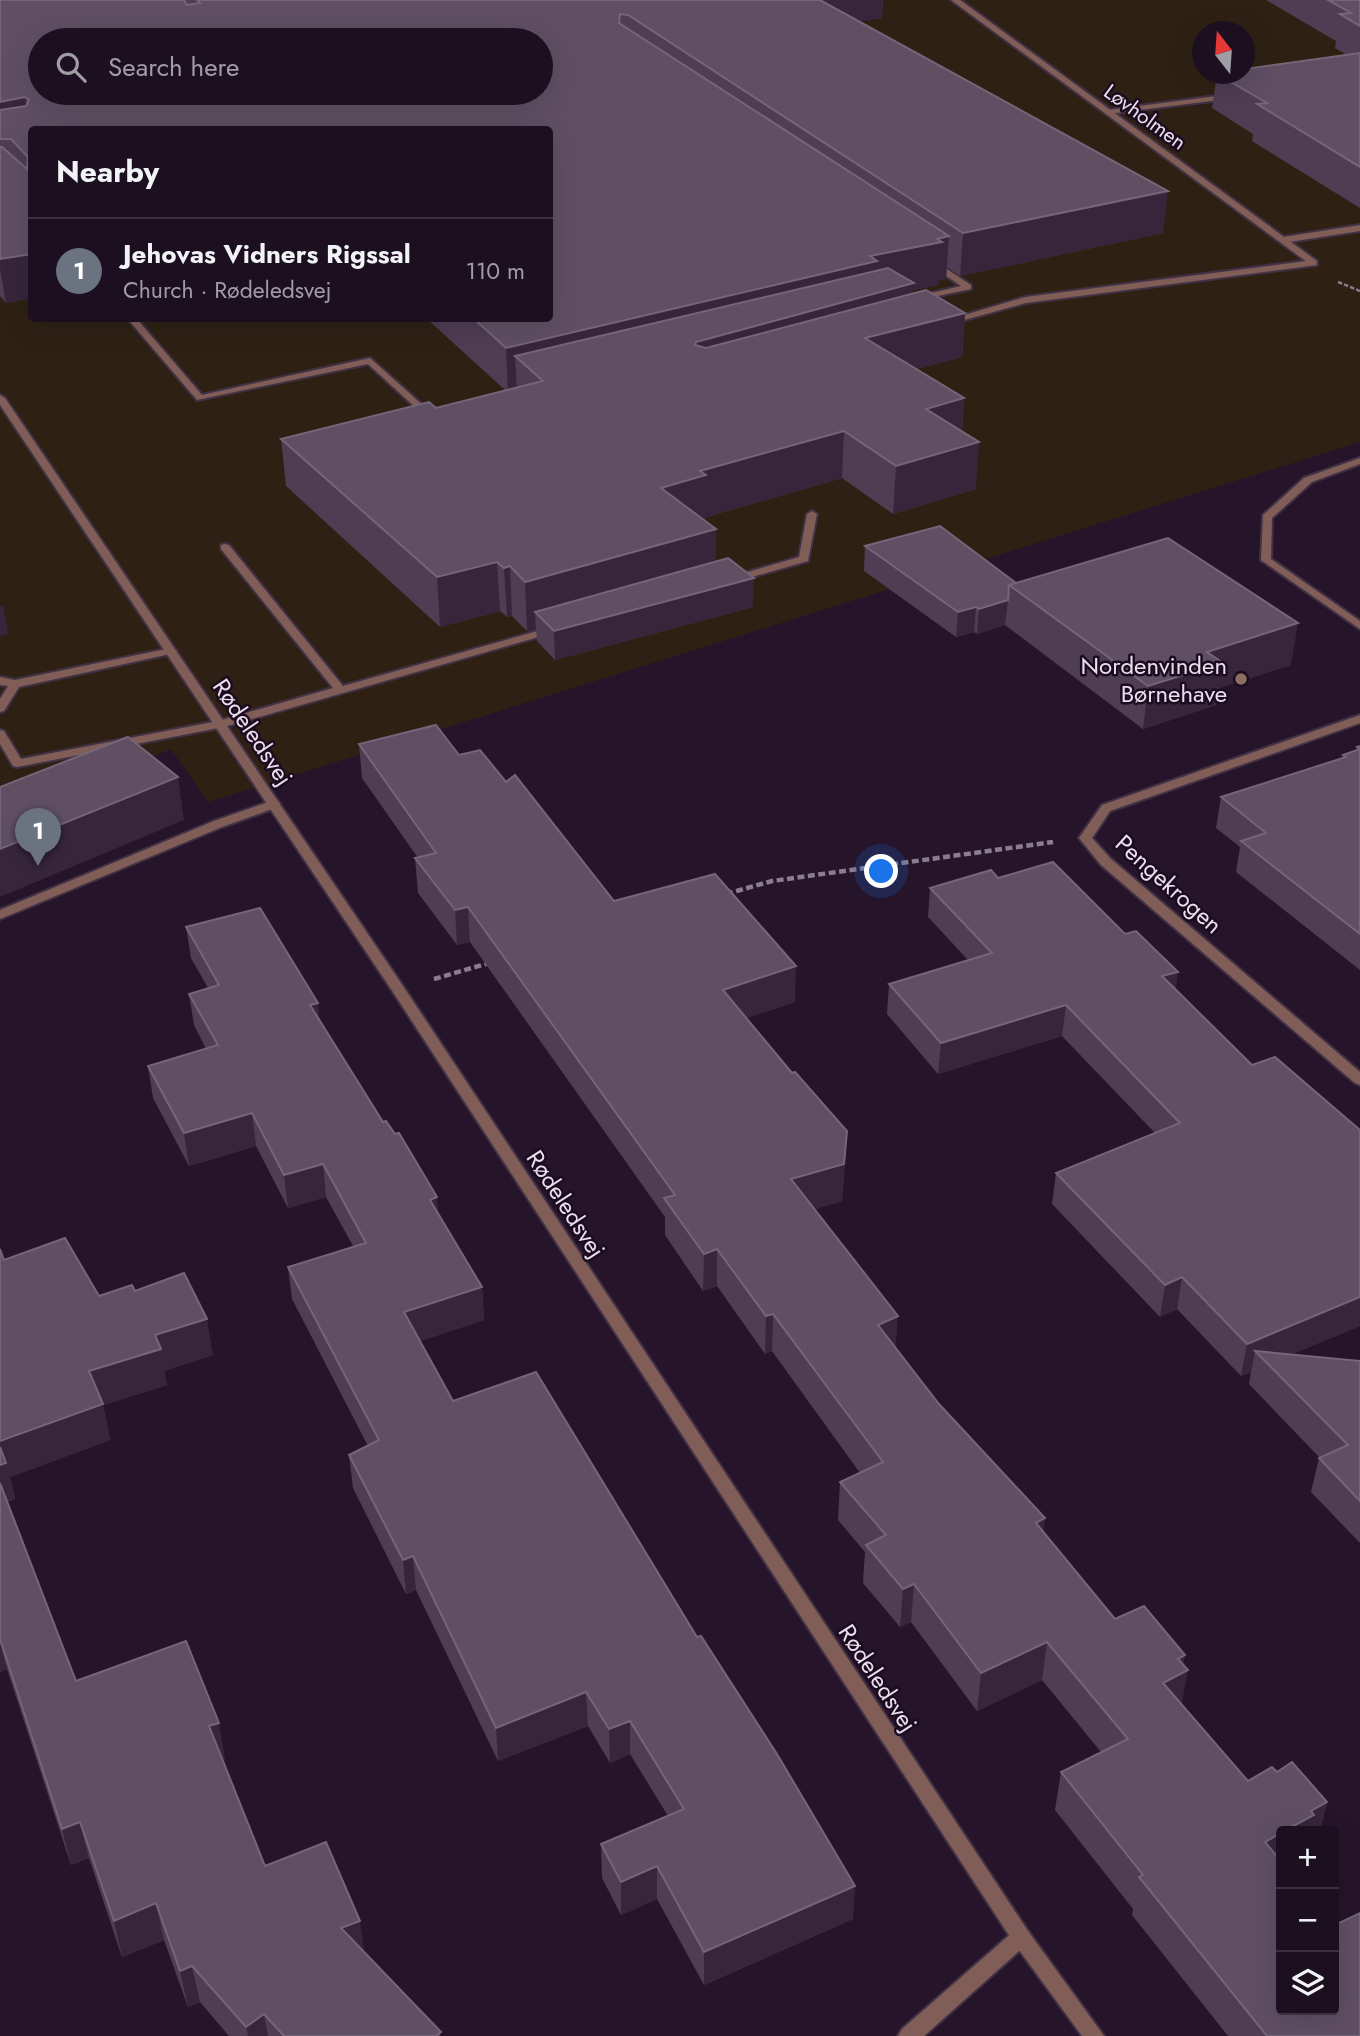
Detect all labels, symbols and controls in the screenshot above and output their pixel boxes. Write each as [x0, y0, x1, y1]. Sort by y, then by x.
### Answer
north arrow [1192, 21, 1255, 84]
search box [28, 28, 553, 105]
icon: search [52, 48, 90, 86]
text: Search here [108, 48, 240, 86]
street label: Løvholmen [1098, 77, 1192, 157]
text: Nearby [56, 150, 159, 193]
text: Jehovas Vidners Rigssal [123, 235, 411, 273]
text: 1 [73, 254, 85, 288]
text: 110 m [466, 254, 525, 288]
text: Church · Rødeledsvej [123, 273, 331, 307]
place label: Nordenvinden Børnehave [1081, 648, 1227, 711]
marker: Nordenvinden Børnehave [1233, 671, 1249, 687]
street label: Rødeledsvej [204, 672, 302, 792]
pin: 1 [15, 808, 61, 866]
street label: Pengekrogen [1108, 826, 1230, 942]
your location [864, 854, 898, 888]
street label: Rødeledsvej [518, 1143, 614, 1265]
street label: Rødeledsvej [830, 1617, 926, 1739]
map controls [1276, 1826, 1339, 2015]
button: + [1276, 1826, 1339, 1889]
button: − [1276, 1889, 1339, 1952]
button: layers [1276, 1952, 1339, 2015]

